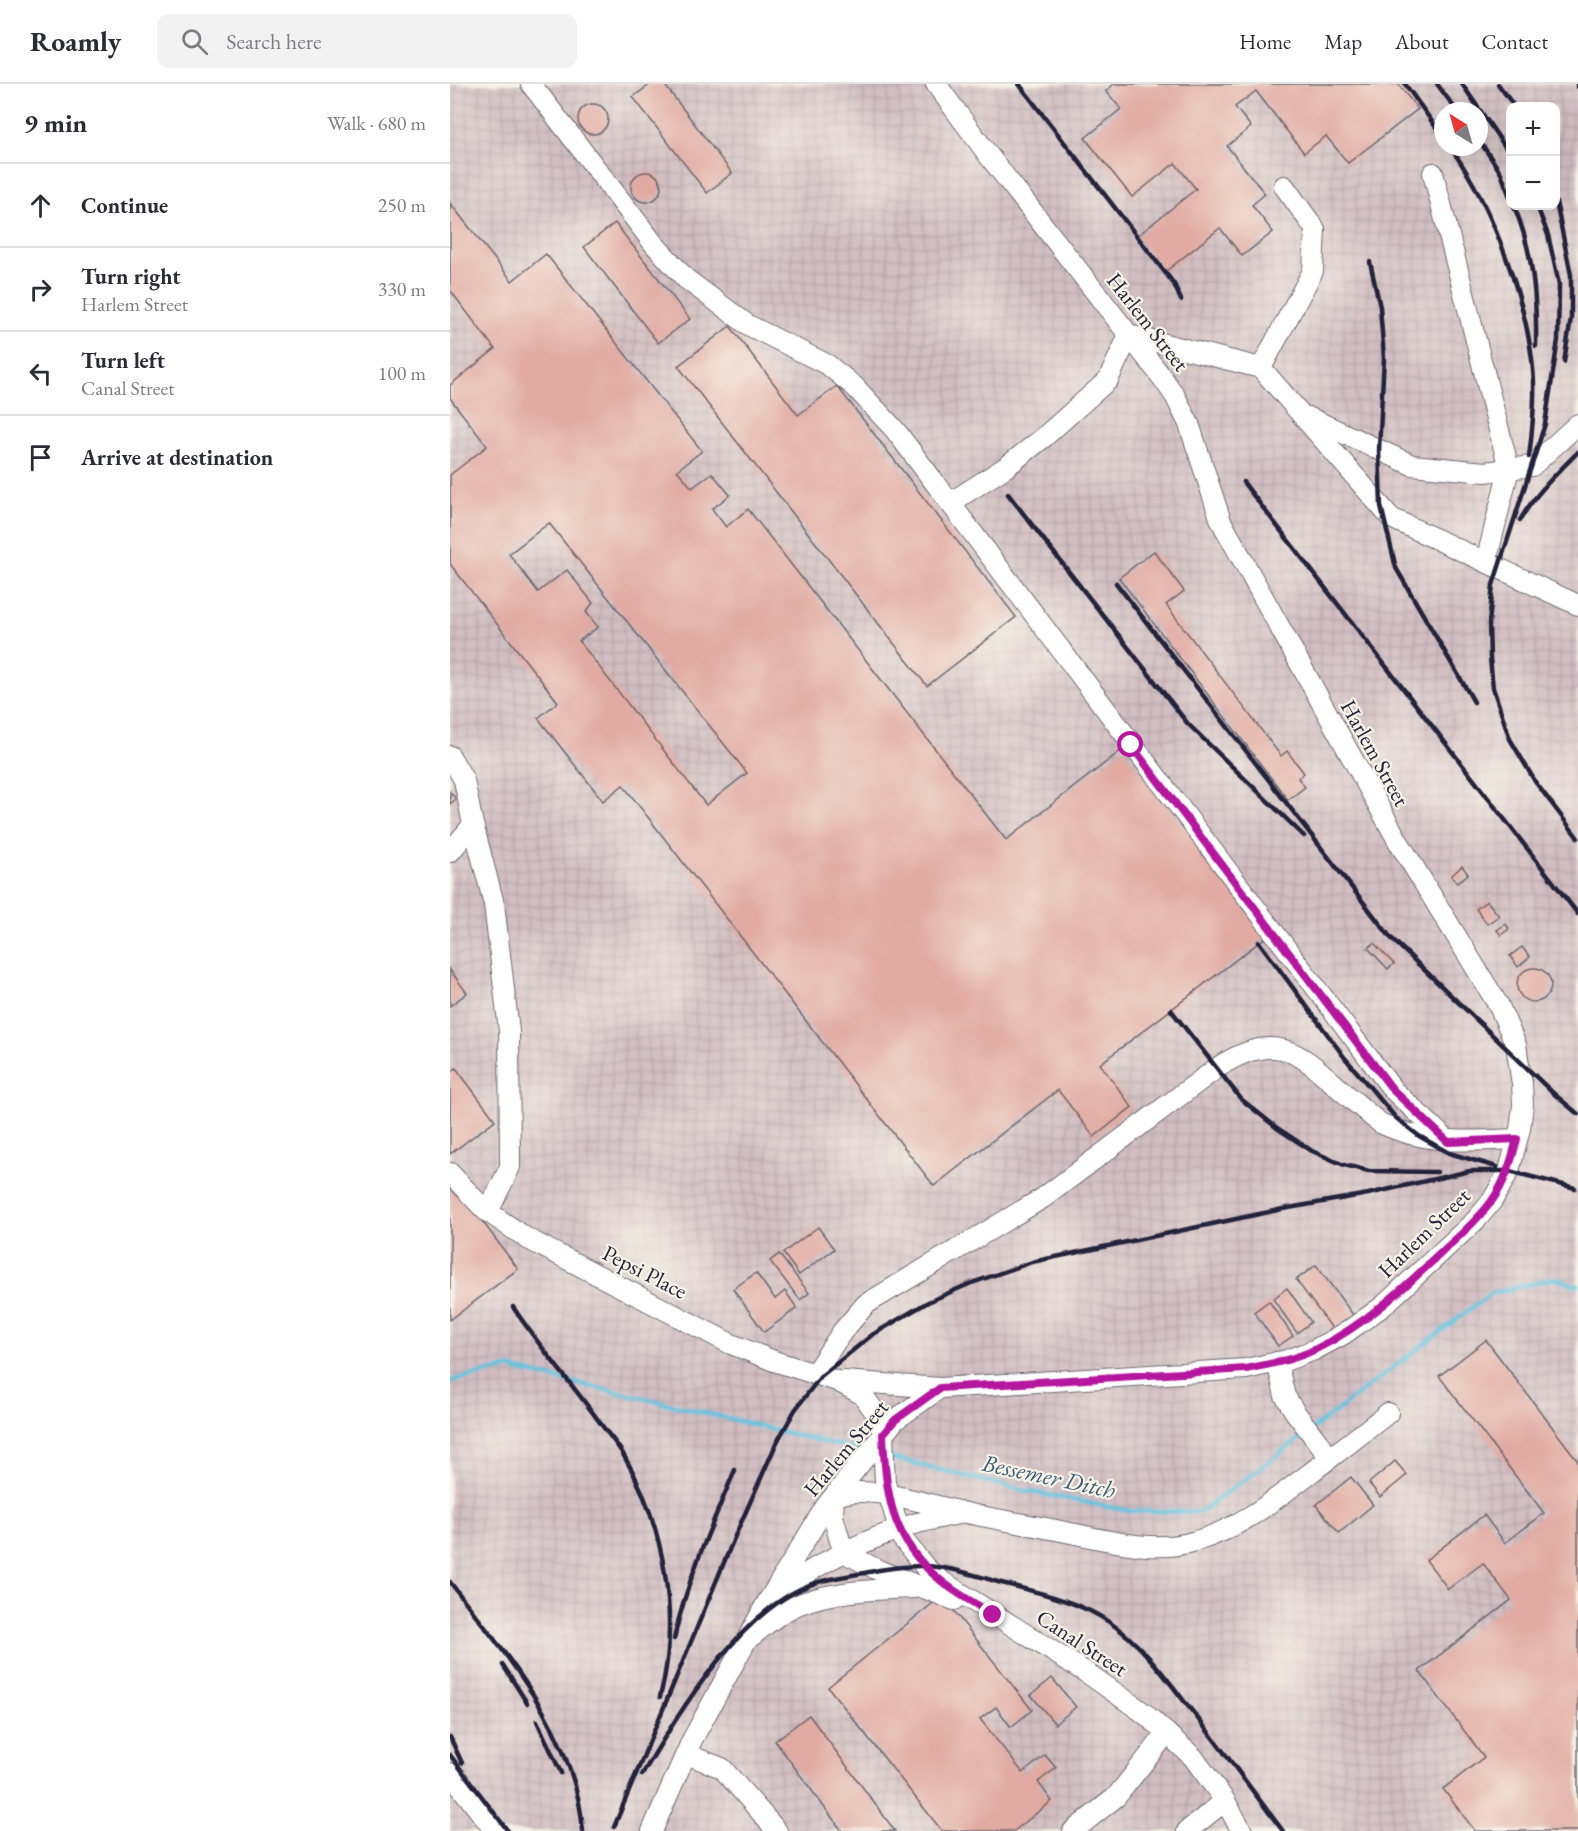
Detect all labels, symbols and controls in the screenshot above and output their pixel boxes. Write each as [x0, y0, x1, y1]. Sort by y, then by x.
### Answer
search box [157, 14, 577, 68]
text: Roamly [30, 23, 121, 59]
icon: search [178, 25, 211, 58]
text: Search here [226, 27, 322, 56]
text: Home [1239, 28, 1291, 55]
text: Map [1324, 28, 1362, 55]
text: About [1395, 28, 1448, 55]
text: Contact [1481, 28, 1548, 55]
north arrow [1434, 102, 1488, 156]
map controls [1506, 102, 1560, 210]
button: + [1506, 102, 1560, 156]
text: 9 min [24, 106, 87, 140]
text: Walk · 680 m [327, 110, 426, 136]
button: − [1506, 156, 1560, 210]
icon: ahead [24, 189, 57, 222]
text: Continue [81, 191, 168, 220]
text: 250 m [378, 192, 426, 218]
text: Turn right [81, 262, 180, 291]
street label: Harlem Street [1100, 267, 1196, 377]
icon: right [24, 273, 57, 306]
text: 330 m [378, 276, 426, 302]
text: Harlem Street [81, 291, 188, 317]
text: Turn left [81, 346, 165, 375]
icon: left [24, 357, 57, 390]
text: 100 m [378, 360, 426, 386]
text: Canal Street [81, 375, 174, 401]
icon: arrive [24, 441, 57, 474]
text: Arrive at destination [81, 443, 273, 472]
street label: Harlem Street [1334, 695, 1416, 812]
route start [1117, 731, 1143, 757]
street label: Harlem Street [1372, 1182, 1476, 1284]
street label: Pepsi Place [598, 1238, 693, 1306]
street label: Harlem Street [797, 1394, 895, 1502]
water label: Bessemer Ditch [979, 1447, 1119, 1505]
route end [979, 1601, 1005, 1627]
street label: Canal Street [1031, 1603, 1133, 1683]

